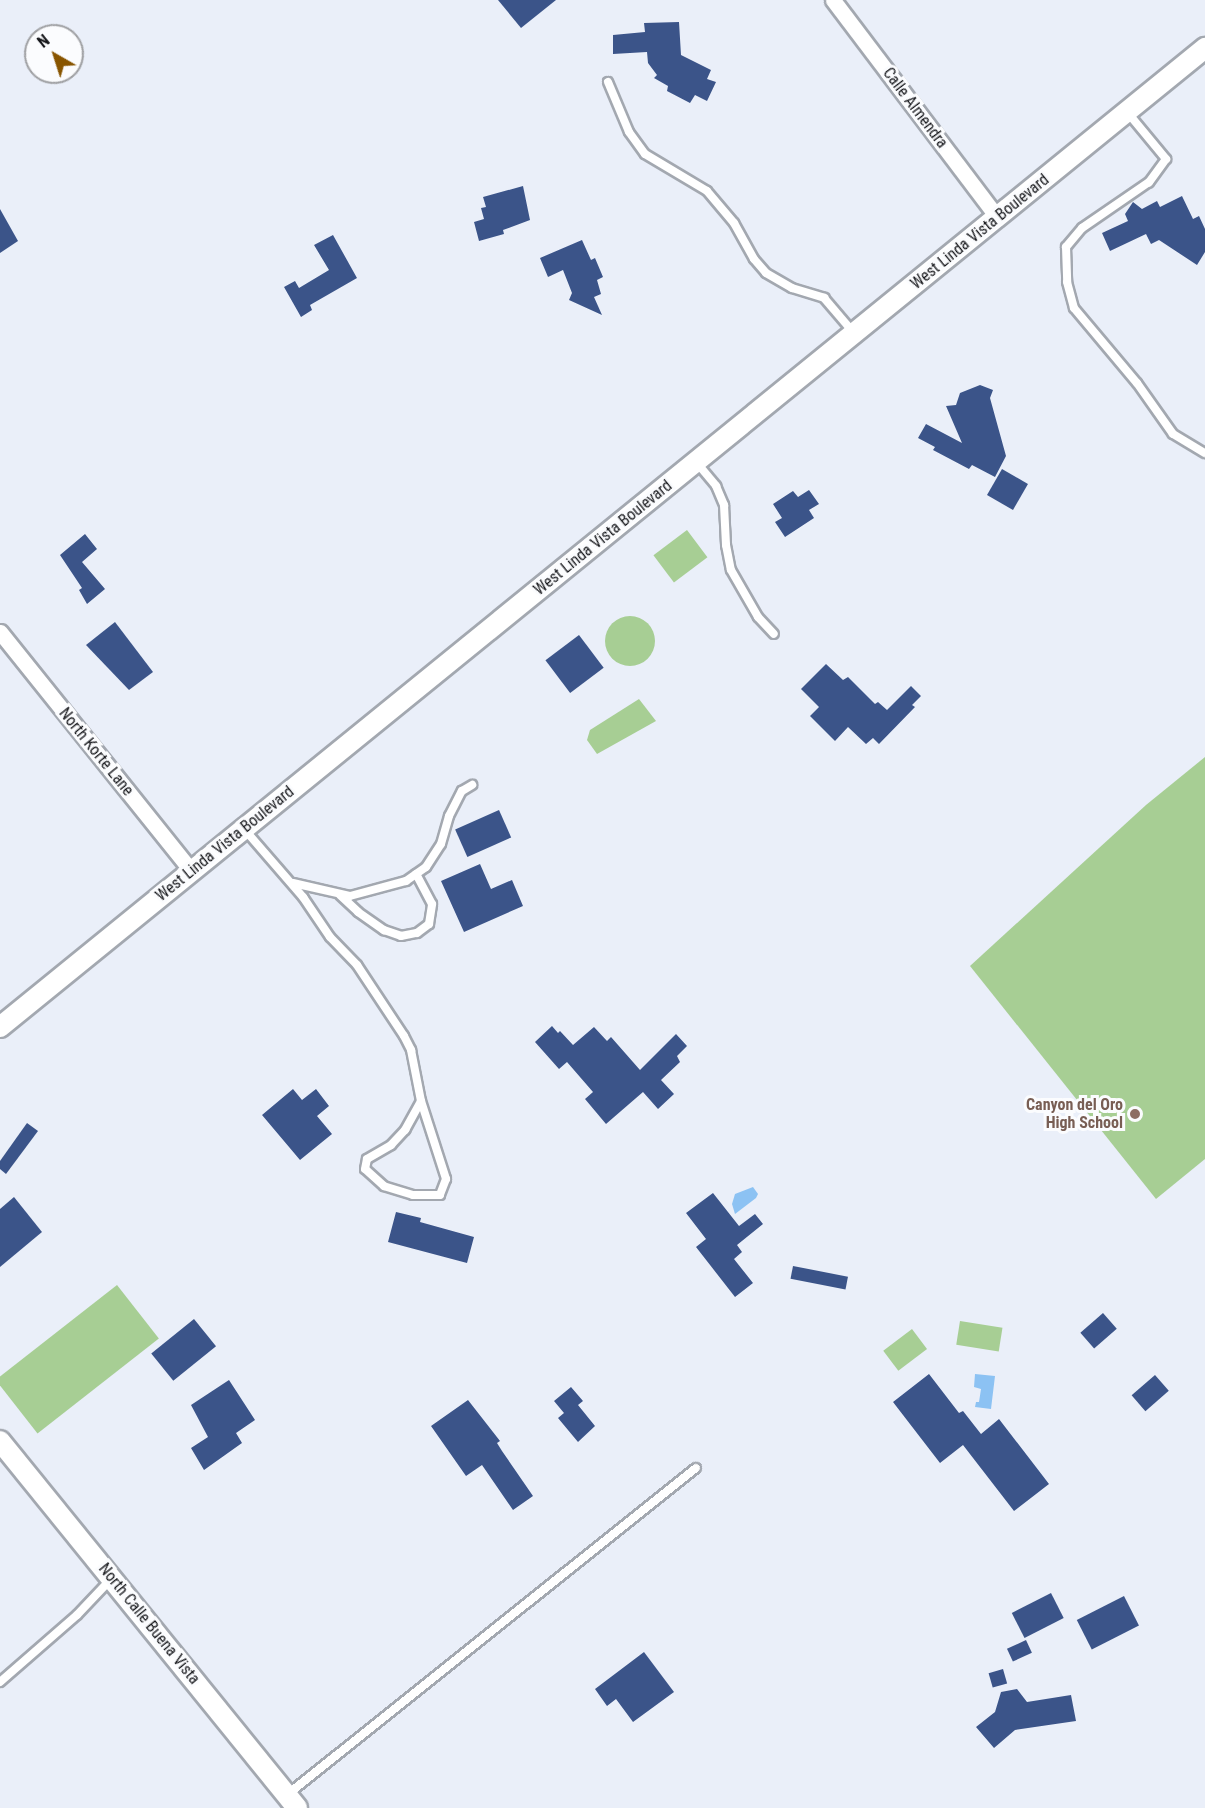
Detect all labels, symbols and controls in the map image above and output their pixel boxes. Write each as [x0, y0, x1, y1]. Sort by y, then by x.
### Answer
north arrow [24, 24, 84, 84]
text: N [34, 31, 53, 52]
street label: Calle Almendra [879, 64, 951, 152]
street label: West Linda Vista Boulevard [907, 170, 1053, 294]
street label: West Linda Vista Boulevard [530, 476, 676, 600]
street label: North Korte Lane [55, 704, 137, 800]
street label: West Linda Vista Boulevard [152, 782, 298, 906]
place label: Canyon del Oro High School [1026, 1095, 1123, 1133]
marker: Canyon del Oro High School [1128, 1107, 1142, 1121]
street label: North Calle Buena Vista [94, 1560, 204, 1688]

